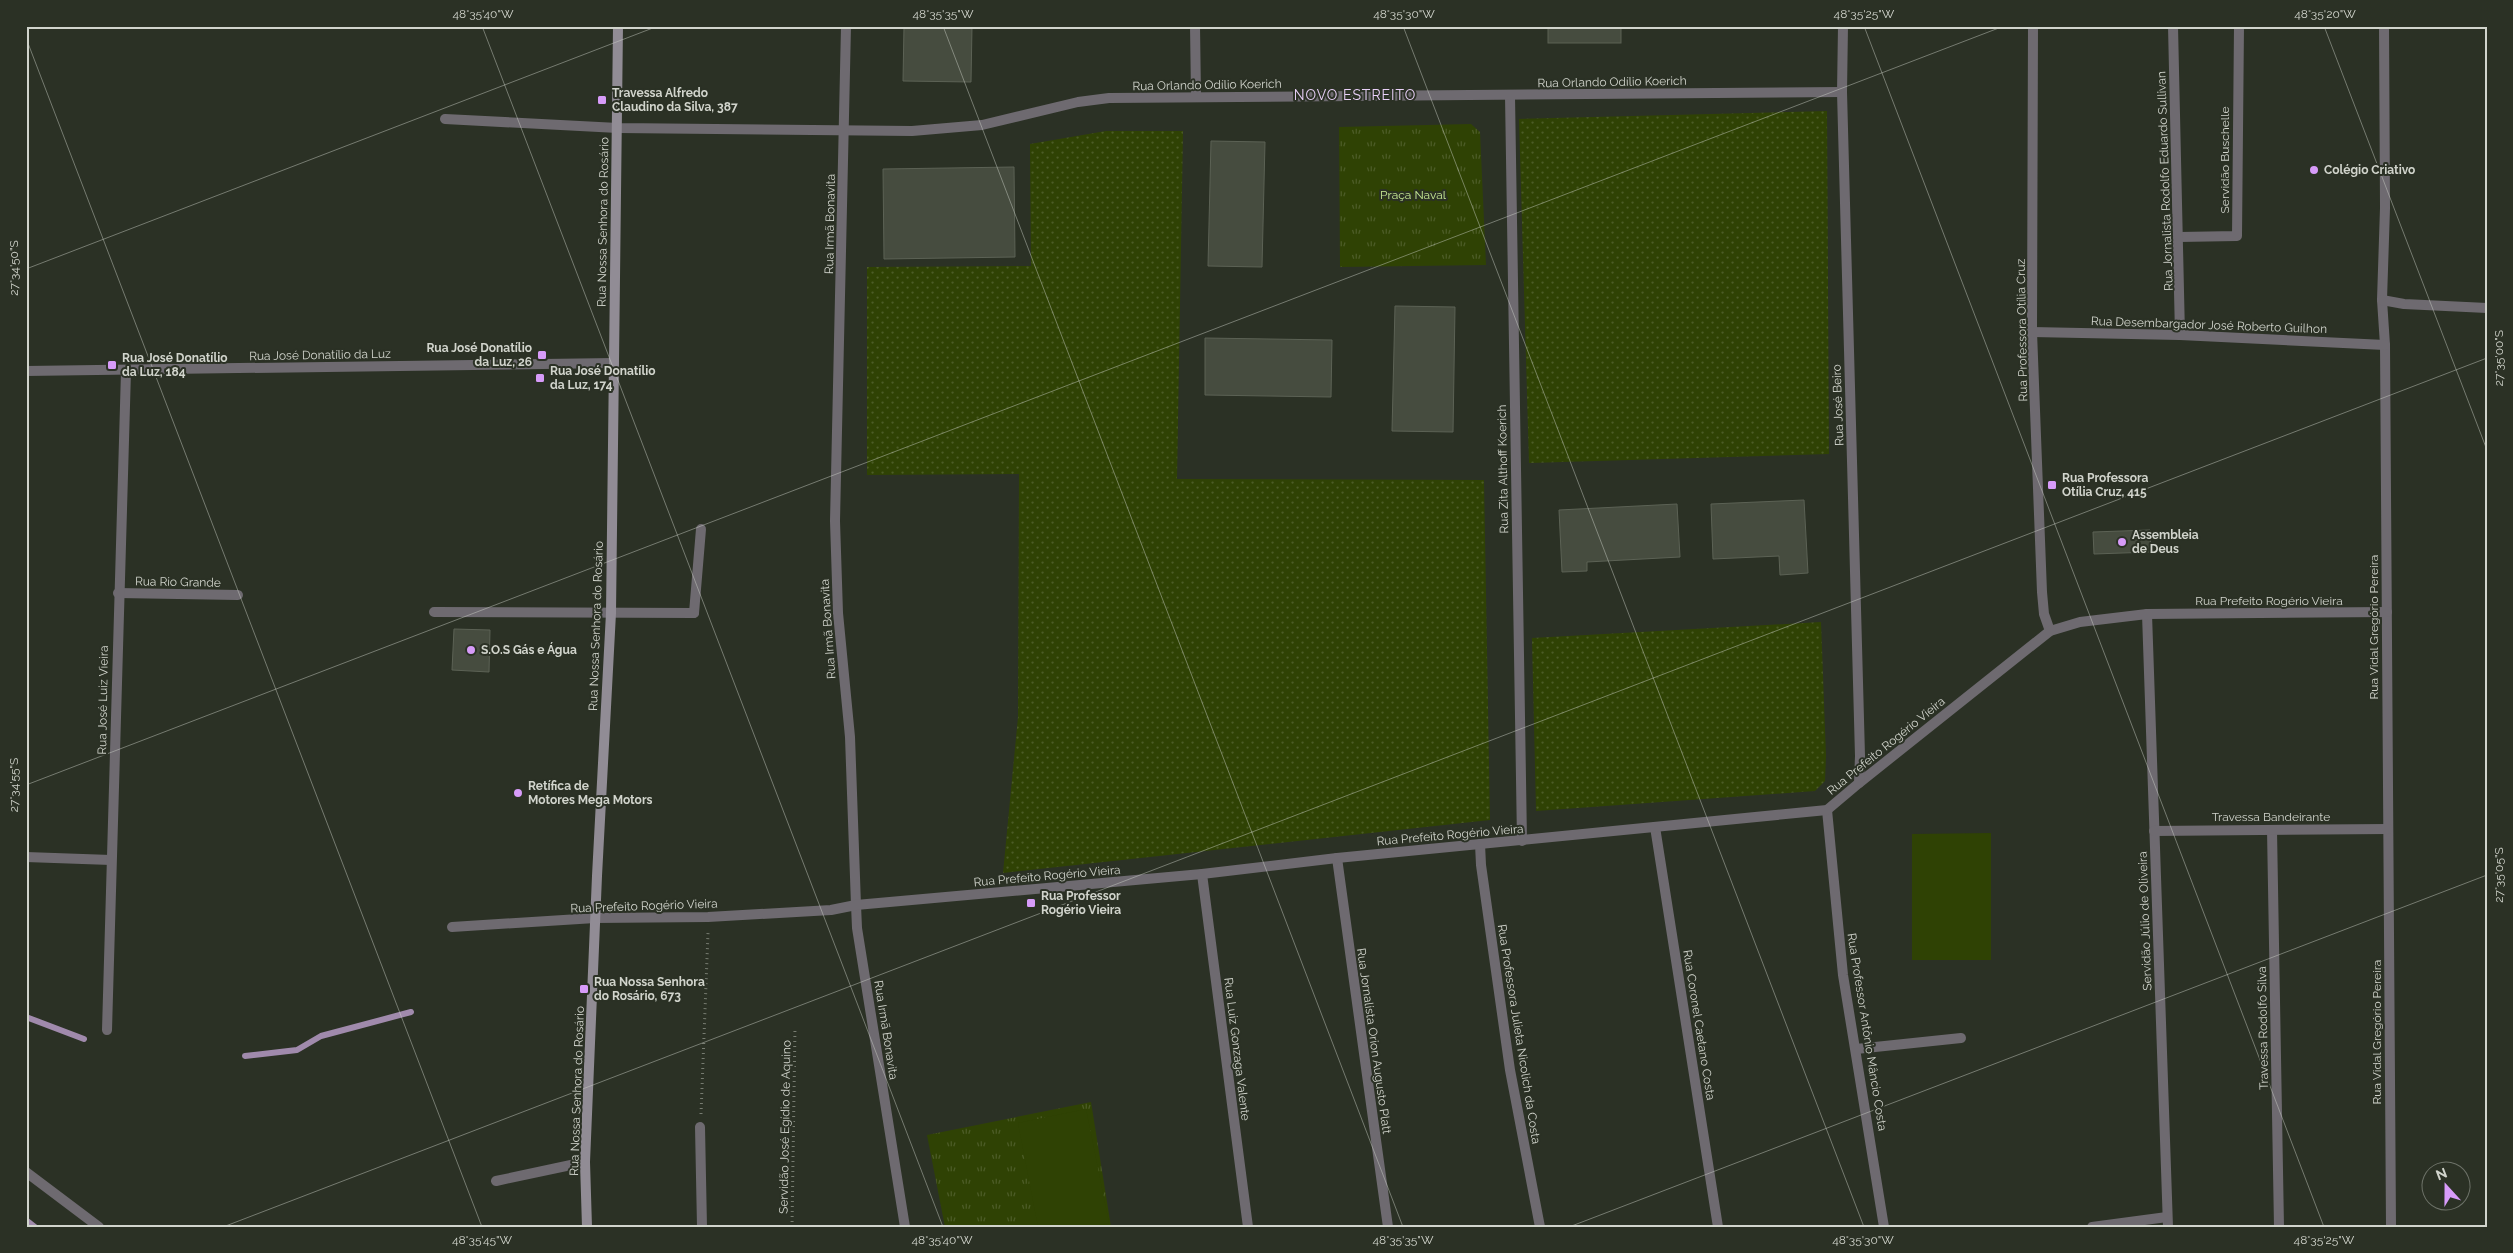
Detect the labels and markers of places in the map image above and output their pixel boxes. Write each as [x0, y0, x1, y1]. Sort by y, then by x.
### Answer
place label: Travessa Alfredo Claudino da Silva, 387 [612, 86, 738, 114]
marker: Travessa Alfredo Claudino da Silva, 387 [596, 94, 608, 106]
place label: Colégio Criativo [2324, 163, 2415, 177]
marker: Colégio Criativo [2308, 164, 2320, 176]
place label: Rua José Donatílio da Luz, 26 [426, 341, 532, 369]
marker: Rua José Donatílio da Luz, 26 [536, 349, 548, 361]
place label: Rua José Donatílio da Luz, 184 [122, 351, 228, 379]
marker: Rua José Donatílio da Luz, 184 [106, 359, 118, 371]
place label: Rua José Donatílio da Luz, 174 [550, 364, 656, 392]
marker: Rua José Donatílio da Luz, 174 [534, 372, 546, 384]
place label: Rua Professora Otília Cruz, 415 [2062, 471, 2149, 499]
marker: Rua Professora Otília Cruz, 415 [2046, 479, 2058, 491]
place label: Assembleia de Deus [2132, 528, 2199, 556]
marker: Assembleia de Deus [2116, 536, 2128, 548]
place label: S.O.S Gás e Água [481, 642, 577, 657]
marker: S.O.S Gás e Água [465, 644, 477, 656]
place label: Retífica de Motores Mega Motors [528, 779, 653, 807]
marker: Retífica de Motores Mega Motors [512, 787, 524, 799]
place label: Rua Professor Rogério Vieira [1041, 889, 1121, 917]
marker: Rua Professor Rogério Vieira [1025, 897, 1037, 909]
place label: Rua Nossa Senhora do Rosário, 673 [594, 975, 705, 1003]
marker: Rua Nossa Senhora do Rosário, 673 [578, 983, 590, 995]

